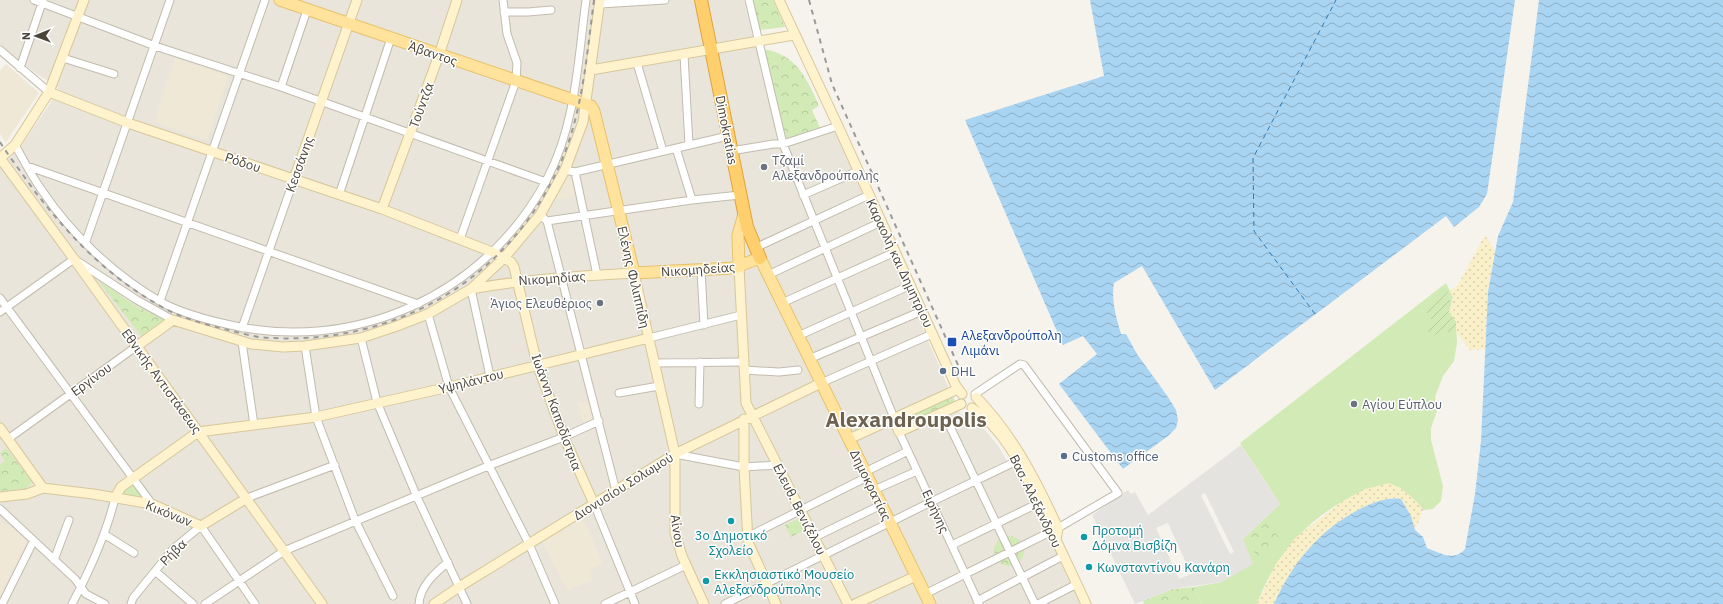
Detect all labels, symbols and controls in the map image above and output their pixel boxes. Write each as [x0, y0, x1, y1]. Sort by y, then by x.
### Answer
north arrow [16, 16, 56, 56]
text: N [19, 32, 33, 40]
street label: Άβαντος [406, 37, 460, 70]
street label: Τούντζα [405, 80, 438, 130]
street label: Dimokratias [711, 94, 742, 166]
street label: Κεσσάνης [281, 134, 317, 195]
street label: Ρόδου [223, 149, 263, 176]
place label: Tζαμί Αλεξανδρούπολης [772, 152, 879, 184]
marker: Tζαμί Αλεξανδρούπολης [759, 162, 769, 172]
street label: Καραολή και Δημητρίου [862, 196, 937, 330]
street label: Ελένης Φιλιππίδη [613, 224, 654, 330]
street label: Νικομηδείας [660, 258, 736, 281]
street label: Νικομηδίας [518, 268, 586, 289]
place label: Άγιος Ελευθέριος [490, 295, 592, 312]
marker: Άγιος Ελευθέριος [595, 298, 605, 308]
street label: Εθνικής Αντιστάσεως [118, 325, 205, 437]
place label: Αλεξανδρούπολη Λιμάνι [961, 327, 1062, 359]
marker: Αλεξανδρούπολη Λιμάνι [946, 336, 958, 348]
street label: Ιωάννη Καποδίστρια [528, 351, 586, 473]
street label: Εργίνου [68, 359, 115, 400]
place label: DHL [951, 363, 976, 380]
street label: Υψηλάντου [437, 365, 505, 398]
marker: DHL [938, 366, 948, 376]
place label: Αγίου Εύπλου [1362, 396, 1442, 413]
marker: Αγίου Εύπλου [1349, 399, 1359, 409]
district label: Alexandroupolis [825, 405, 987, 433]
street label: Δημοκρατίας [846, 447, 895, 524]
place label: Customs office [1072, 448, 1159, 465]
street label: Διονυσίου Σολωμού [570, 449, 677, 524]
marker: Customs office [1059, 451, 1069, 461]
street label: Βασ. Αλεξάνδρου [1006, 452, 1066, 551]
street label: Ελευθ. Βενιζέλου [769, 461, 830, 558]
street label: Ειρήνης [918, 487, 953, 536]
street label: Κικόνων [143, 496, 195, 531]
street label: Αίνου [667, 513, 689, 549]
marker: 3ο Δημοτικό Σχολείο [726, 516, 736, 526]
place label: Προτομή Δόμνα Βισβίζη [1092, 522, 1177, 554]
place label: 3ο Δημοτικό Σχολείο [695, 527, 767, 559]
marker: Προτομή Δόμνα Βισβίζη [1079, 532, 1089, 542]
street label: Ρήβα [156, 535, 190, 569]
place label: Κωνσταντίνου Κανάρη [1097, 559, 1230, 576]
marker: Κωνσταντίνου Κανάρη [1084, 562, 1094, 572]
place label: Εκκλησιαστικό Μουσείο Αλεξανδρούπολης [714, 566, 854, 598]
marker: Εκκλησιαστικό Μουσείο Αλεξανδρούπολης [701, 576, 711, 586]

